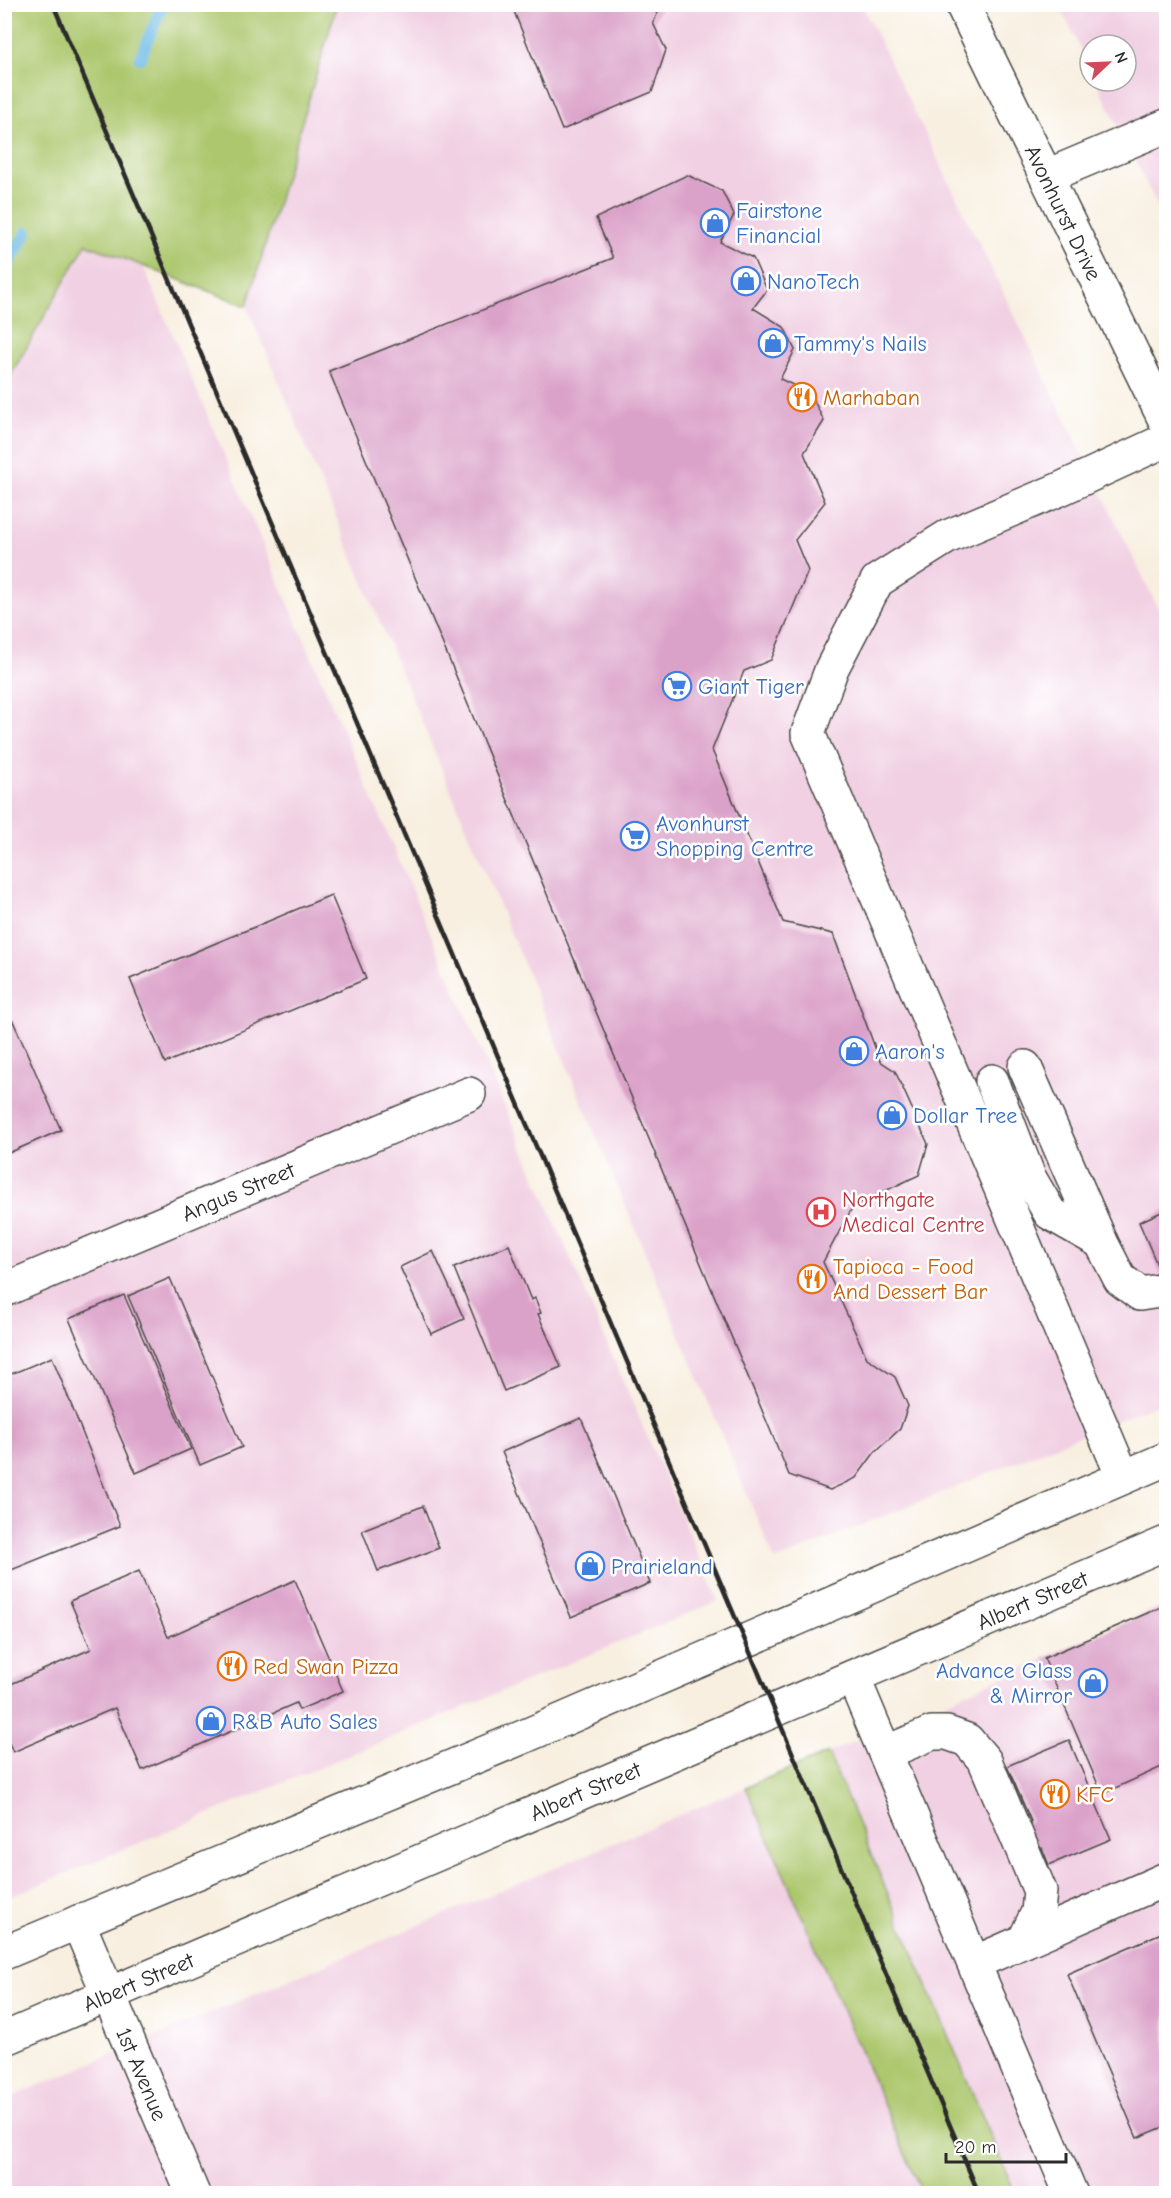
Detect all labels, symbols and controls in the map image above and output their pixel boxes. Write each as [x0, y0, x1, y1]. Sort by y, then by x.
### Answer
north arrow [1078, 33, 1138, 93]
text: N [1111, 49, 1131, 66]
street label: Avonhurst Drive [1019, 141, 1107, 285]
place label: Fairstone Financial [736, 198, 822, 249]
shop icon: Fairstone Financial [699, 207, 731, 239]
shop icon: NanoTech [730, 265, 762, 297]
place label: NanoTech [767, 269, 860, 295]
shop icon: Tammy's Nails [757, 327, 789, 359]
place label: Tammy's Nails [794, 331, 927, 357]
restaurant icon: Marhaban [786, 381, 818, 413]
place label: Marhaban [823, 385, 920, 411]
supermarket icon: Giant Tiger [661, 670, 693, 702]
place label: Giant Tiger [698, 674, 804, 700]
place label: Avonhurst Shopping Centre [656, 811, 813, 862]
supermarket icon: Avonhurst Shopping Centre [619, 820, 651, 852]
shop icon: Aaron's [838, 1035, 870, 1067]
place label: Aaron's [875, 1039, 945, 1065]
shop icon: Dollar Tree [876, 1099, 908, 1131]
place label: Dollar Tree [913, 1103, 1017, 1129]
street label: Angus Street [178, 1157, 299, 1227]
place label: Northgate Medical Centre [842, 1187, 985, 1238]
hospital icon: Northgate Medical Centre [805, 1196, 837, 1228]
place label: Tapioca - Food And Dessert Bar [833, 1254, 987, 1305]
restaurant icon: Tapioca - Food And Dessert Bar [796, 1263, 828, 1295]
shop icon: Prairieland [574, 1550, 606, 1582]
place label: Prairieland [611, 1554, 713, 1580]
street label: Albert Street [973, 1566, 1093, 1636]
restaurant icon: Red Swan Pizza [216, 1650, 248, 1682]
place label: Red Swan Pizza [253, 1654, 399, 1680]
place label: Advance Glass & Mirror [936, 1658, 1072, 1709]
shop icon: Advance Glass & Mirror [1077, 1667, 1109, 1699]
shop icon: R&B Auto Sales [195, 1705, 227, 1737]
place label: R&B Auto Sales [232, 1709, 377, 1735]
street label: Albert Street [526, 1756, 646, 1827]
restaurant icon: KFC [1039, 1778, 1071, 1810]
place label: KFC [1076, 1782, 1114, 1808]
street label: Albert Street [79, 1947, 199, 2018]
street label: 1st Avenue [110, 2024, 173, 2125]
scale bar [946, 2126, 1066, 2164]
text: 20 m [955, 2137, 996, 2158]

